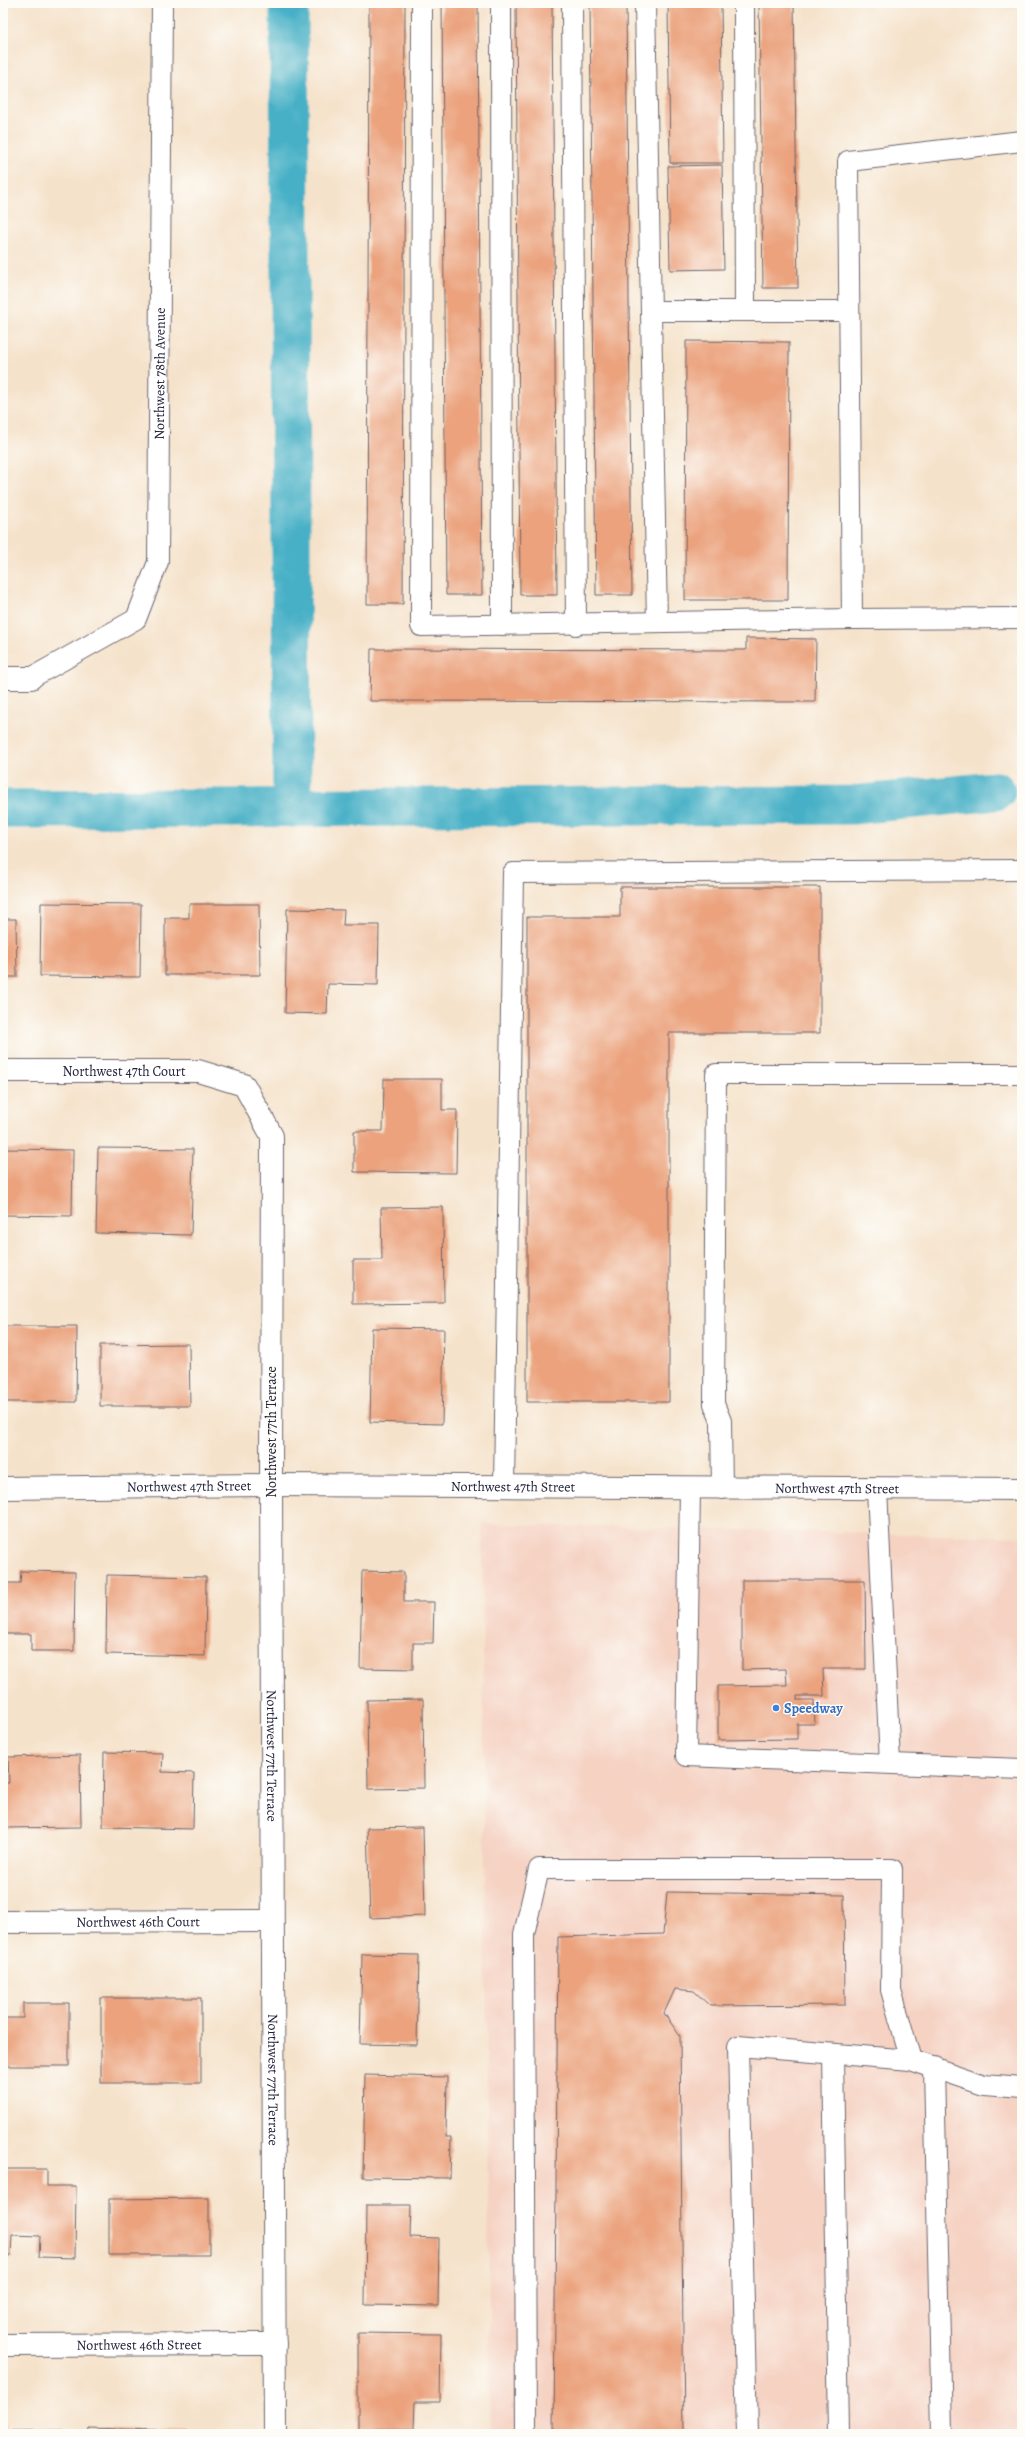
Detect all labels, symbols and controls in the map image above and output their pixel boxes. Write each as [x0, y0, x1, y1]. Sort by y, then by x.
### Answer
street label: Northwest 78th Avenue [149, 307, 169, 440]
street label: Northwest 47th Court [62, 1062, 186, 1081]
street label: Northwest 77th Terrace [262, 1366, 281, 1498]
street label: Northwest 47th Street [127, 1476, 252, 1496]
street label: Northwest 47th Street [451, 1476, 576, 1496]
street label: Northwest 47th Street [775, 1478, 900, 1498]
street label: Northwest 77th Terrace [262, 1690, 282, 1822]
place label: Speedway [784, 1699, 843, 1718]
marker: Speedway [771, 1703, 781, 1713]
street label: Northwest 46th Court [76, 1912, 200, 1931]
street label: Northwest 77th Terrace [264, 2014, 283, 2146]
street label: Northwest 46th Street [76, 2335, 202, 2354]

